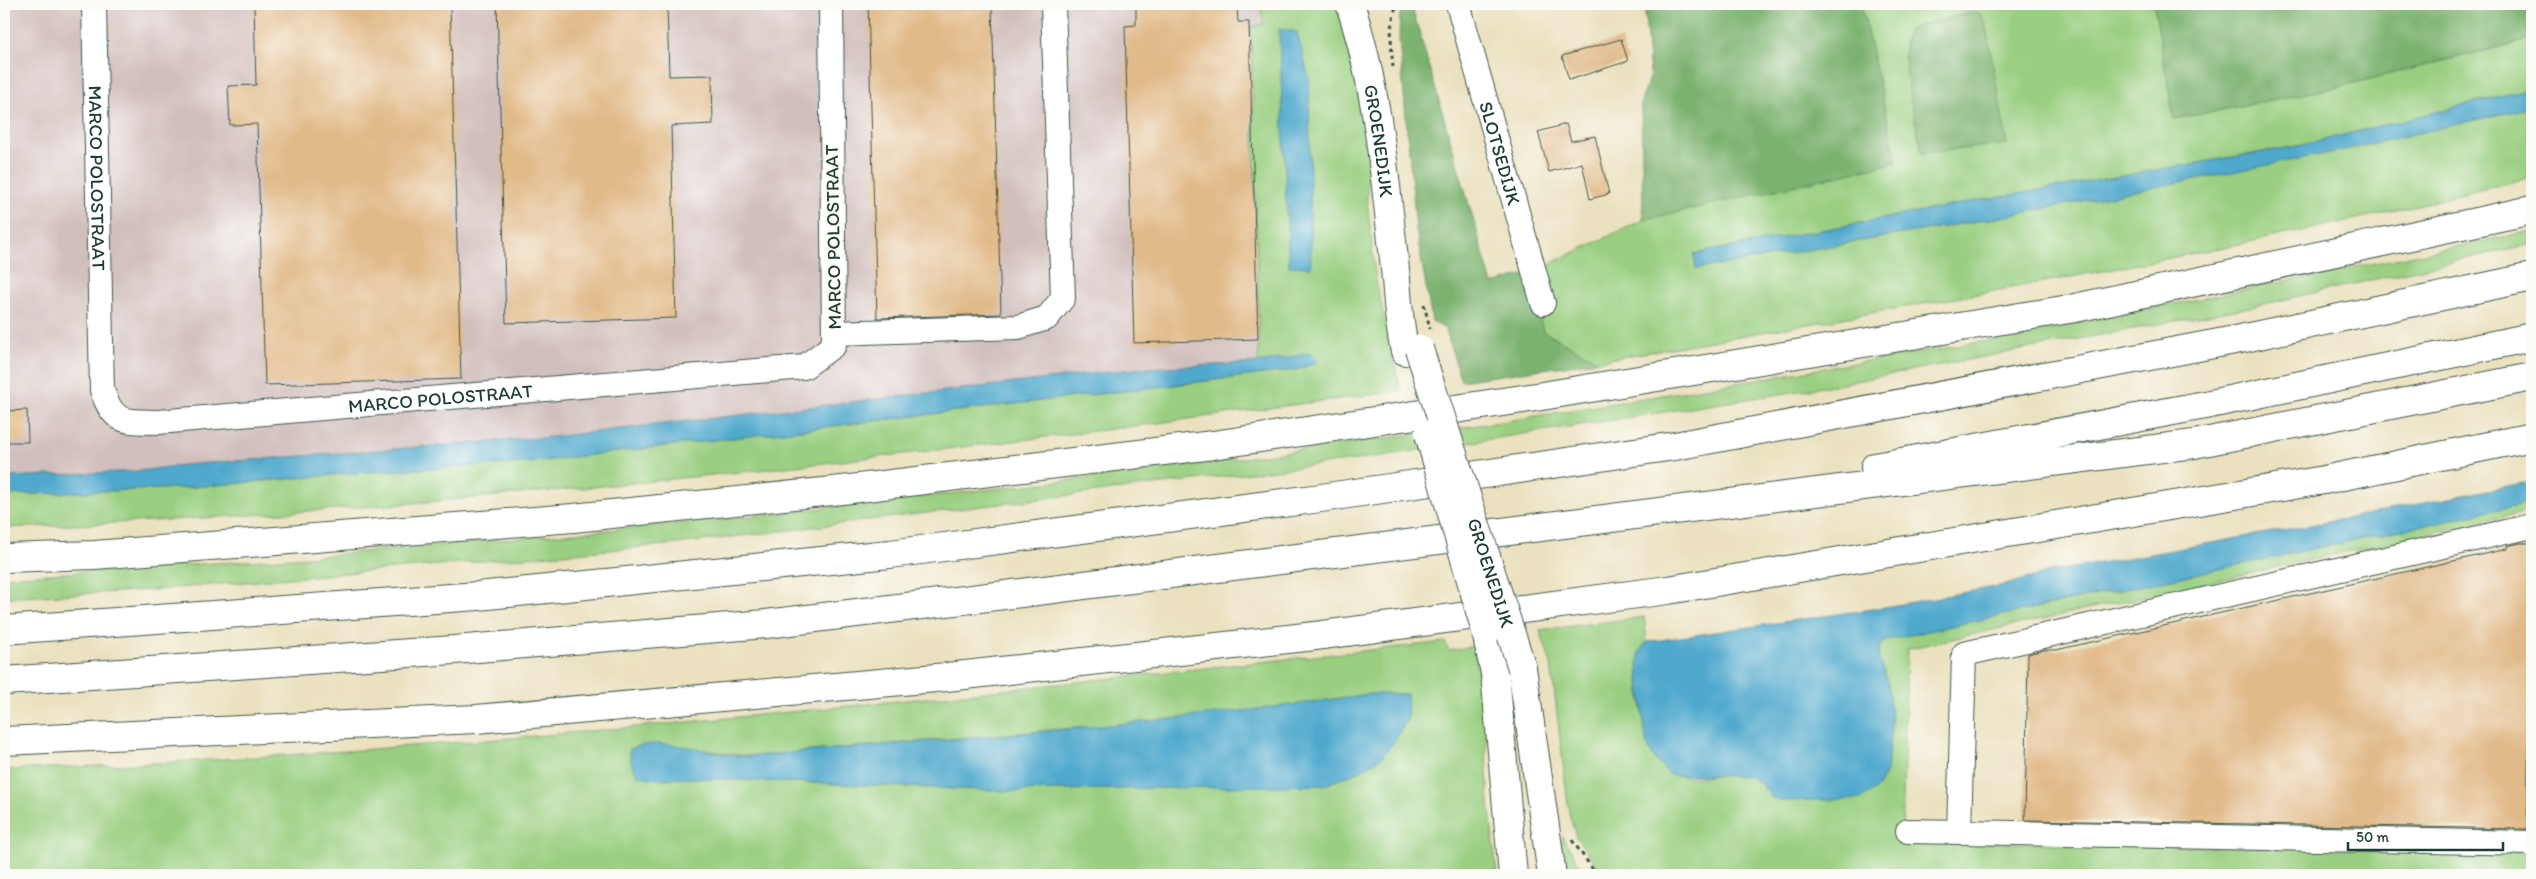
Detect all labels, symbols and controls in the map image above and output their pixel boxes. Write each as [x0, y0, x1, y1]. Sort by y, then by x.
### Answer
street label: GROENEDIJK [1359, 83, 1399, 199]
street label: MARCO POLOSTRAAT [84, 85, 111, 271]
street label: SLOTSEDIJK [1475, 99, 1526, 208]
street label: MARCO POLOSTRAAT [820, 144, 846, 330]
street label: MARCO POLOSTRAAT [347, 379, 534, 417]
street label: GROENEDIJK [1463, 515, 1520, 631]
scale bar [2348, 819, 2504, 851]
text: 50 m [2356, 828, 2389, 846]

